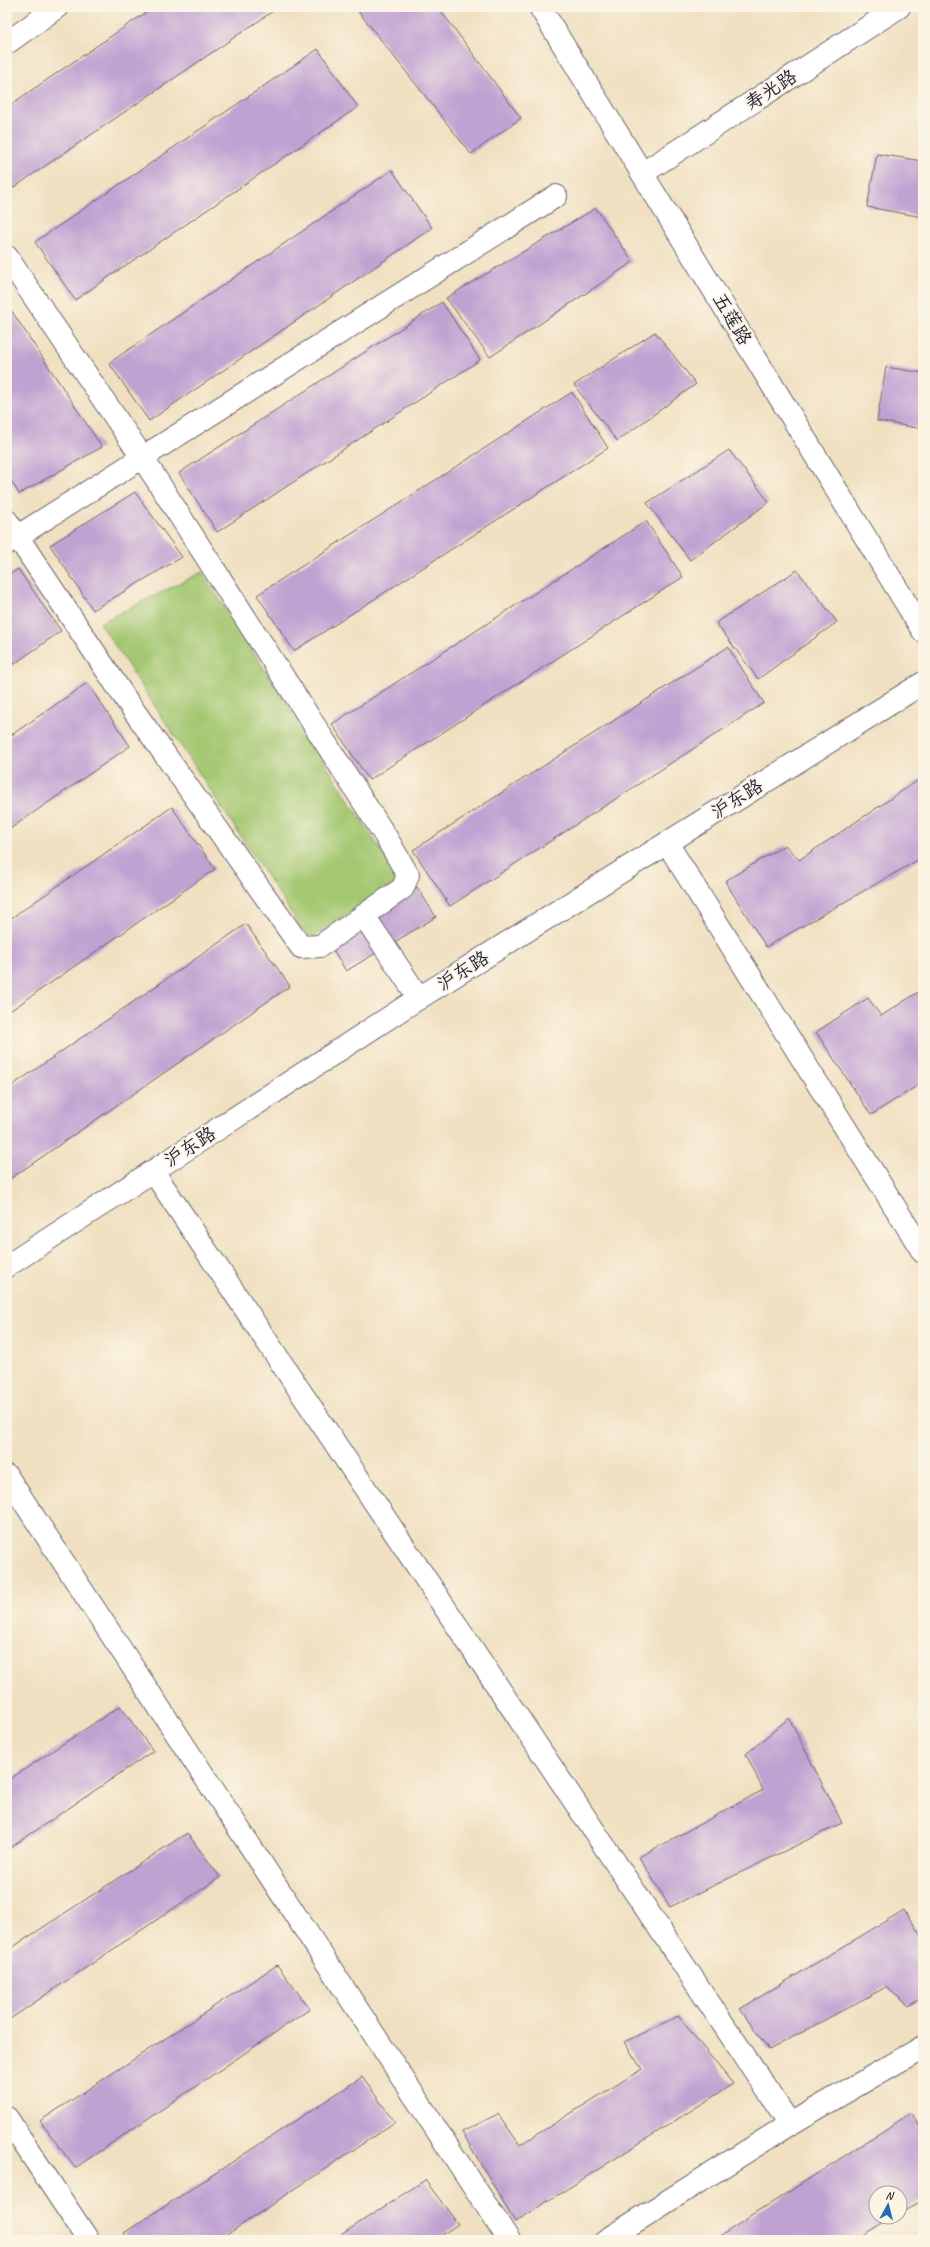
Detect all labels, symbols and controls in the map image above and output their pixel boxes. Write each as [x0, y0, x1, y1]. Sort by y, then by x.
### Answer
street label: 寿光路 [741, 64, 801, 116]
street label: 五莲路 [707, 288, 757, 350]
street label: 沪东路 [706, 774, 768, 824]
street label: 沪东路 [432, 946, 494, 996]
street label: 沪东路 [160, 1121, 220, 1173]
north arrow [868, 2185, 908, 2225]
text: N [885, 2188, 896, 2203]

